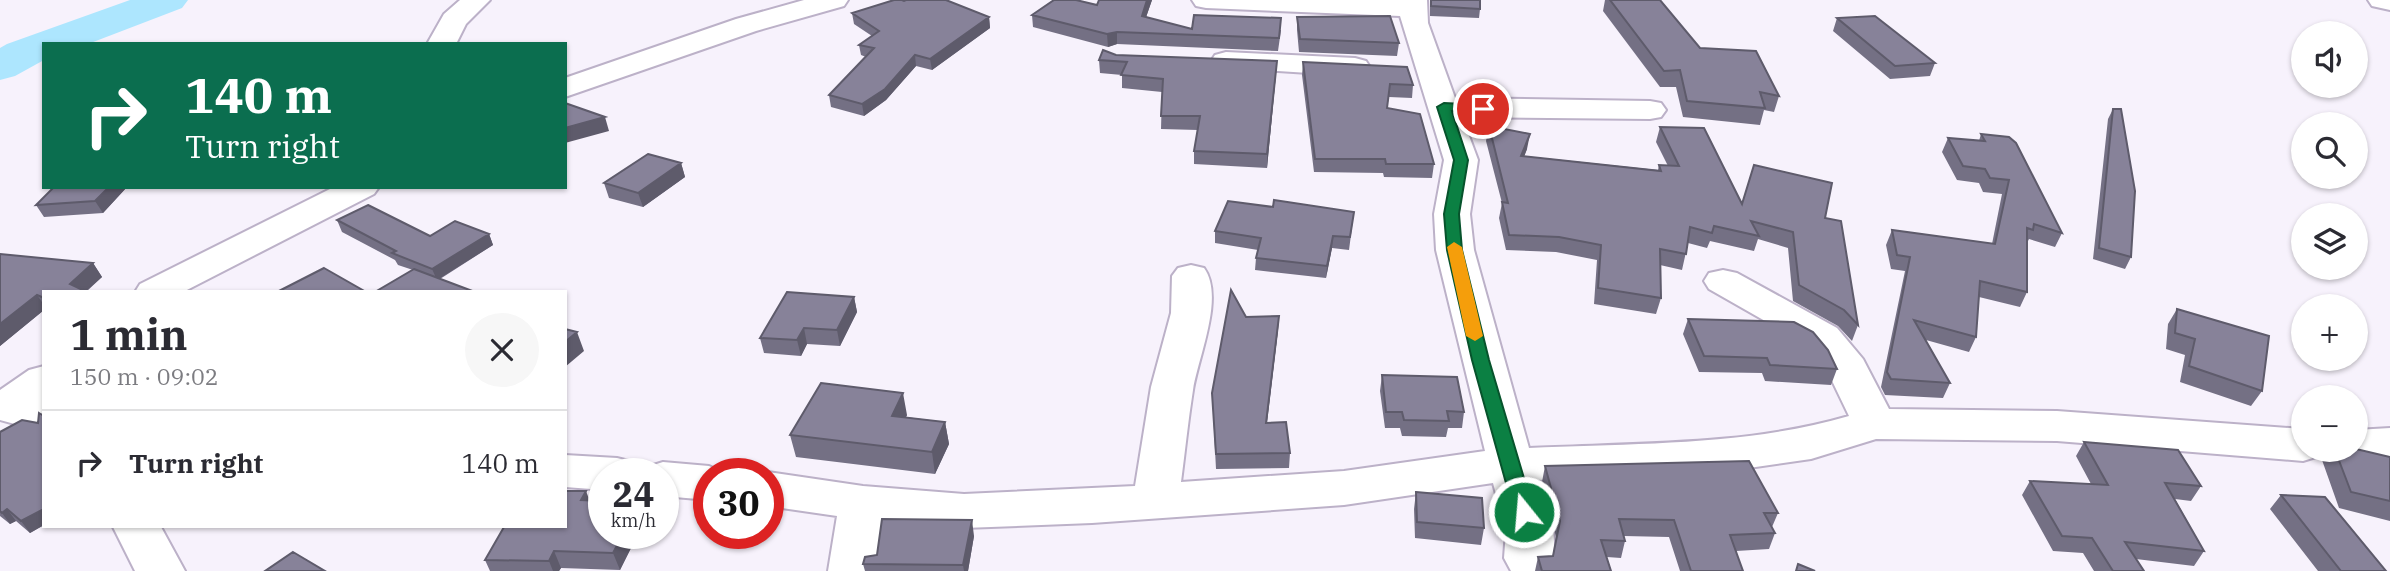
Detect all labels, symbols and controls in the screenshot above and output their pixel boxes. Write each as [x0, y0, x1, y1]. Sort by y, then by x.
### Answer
map controls [2291, 21, 2368, 462]
button: sound [2291, 21, 2368, 98]
text: 140 m [185, 63, 332, 126]
icon: right [70, 70, 161, 161]
pin [1453, 79, 1513, 139]
icon: arrive [1464, 90, 1502, 128]
button: search [2291, 112, 2368, 189]
text: Turn right [185, 125, 340, 167]
button: layers [2291, 203, 2368, 280]
button: + [2291, 294, 2368, 371]
text: 1 min [70, 307, 188, 362]
button: close [465, 313, 539, 387]
text: 150 m · 09:02 [70, 361, 219, 391]
button: − [2291, 385, 2368, 462]
icon: right [70, 444, 108, 482]
text: Turn right [129, 446, 263, 480]
text: 140 m [461, 446, 539, 480]
speed limit sign: 30 [693, 458, 784, 549]
text: 24 [612, 471, 655, 517]
position arrow [1487, 475, 1561, 549]
text: km/h [611, 509, 656, 532]

